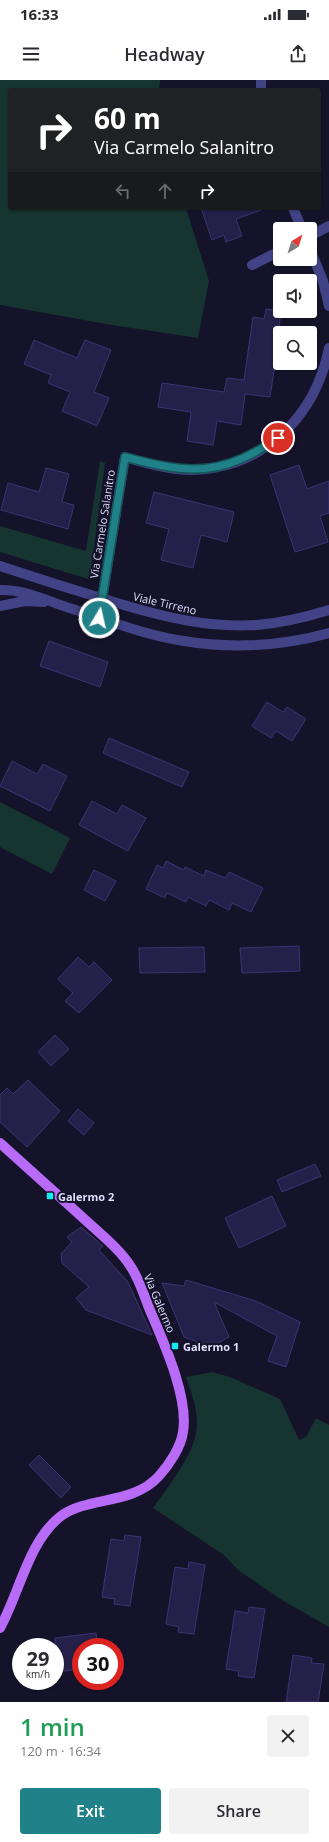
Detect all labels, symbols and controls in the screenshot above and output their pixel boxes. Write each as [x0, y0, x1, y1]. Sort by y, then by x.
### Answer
text: 16:33 [20, 4, 59, 24]
text: Headway [124, 42, 205, 66]
icon: menu [20, 43, 42, 65]
icon: share [287, 43, 309, 65]
text: 60 m [94, 99, 161, 137]
icon: right [28, 104, 80, 156]
text: Via Carmelo Salanitro [94, 135, 274, 159]
icon: left [112, 180, 134, 202]
icon: ahead [154, 180, 176, 202]
icon: right [196, 180, 218, 202]
north arrow [273, 222, 317, 266]
map controls [273, 222, 317, 370]
button: sound [273, 274, 317, 318]
button: search [273, 326, 317, 370]
pin [261, 421, 295, 455]
icon: arrive [267, 427, 289, 449]
street label: Via Carmelo Salanitro [86, 468, 118, 580]
street label: Viale Tirreno [132, 588, 199, 618]
position arrow [78, 597, 120, 639]
place label: Galermo 2 [58, 1189, 114, 1204]
marker: Galermo 2 [45, 1191, 55, 1201]
street label: Via Galermo [141, 1271, 179, 1335]
place label: Galermo 1 [183, 1339, 239, 1354]
marker: Galermo 1 [170, 1341, 180, 1351]
speed limit sign: 30 [72, 1638, 124, 1690]
text: 29 [27, 1645, 49, 1672]
text: km/h [26, 1667, 50, 1681]
text: 1 min [20, 1710, 85, 1743]
button: close [267, 1715, 309, 1757]
text: 120 m · 16:34 [20, 1742, 101, 1760]
button: Exit [20, 1788, 161, 1834]
button: Share [169, 1788, 309, 1834]

